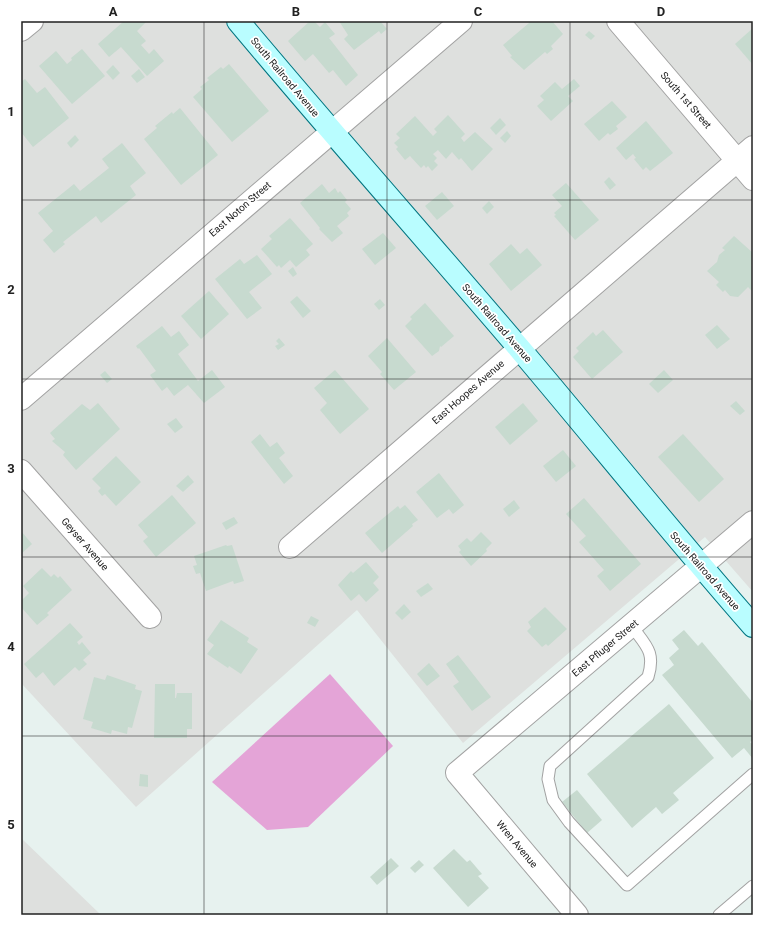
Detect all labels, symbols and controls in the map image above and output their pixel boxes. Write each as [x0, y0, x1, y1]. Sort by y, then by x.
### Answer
text: A [109, 4, 118, 19]
text: B [292, 4, 300, 19]
text: C [474, 4, 483, 19]
text: D [657, 4, 665, 19]
street label: South Railroad Avenue [249, 35, 321, 119]
street label: South 1st Street [658, 69, 714, 131]
text: 1 [7, 104, 15, 119]
street label: East Noton Street [207, 179, 273, 239]
text: 2 [7, 282, 15, 297]
street label: South Railroad Avenue [460, 282, 534, 364]
street label: East Hoopes Avenue [430, 358, 506, 426]
text: 3 [7, 461, 15, 476]
street label: Geyser Avenue [59, 516, 111, 572]
street label: South Railroad Avenue [668, 530, 742, 612]
street label: East Pfluger Street [570, 617, 640, 679]
text: 4 [7, 639, 15, 654]
text: 5 [7, 817, 15, 832]
street label: Wren Avenue [494, 818, 540, 870]

